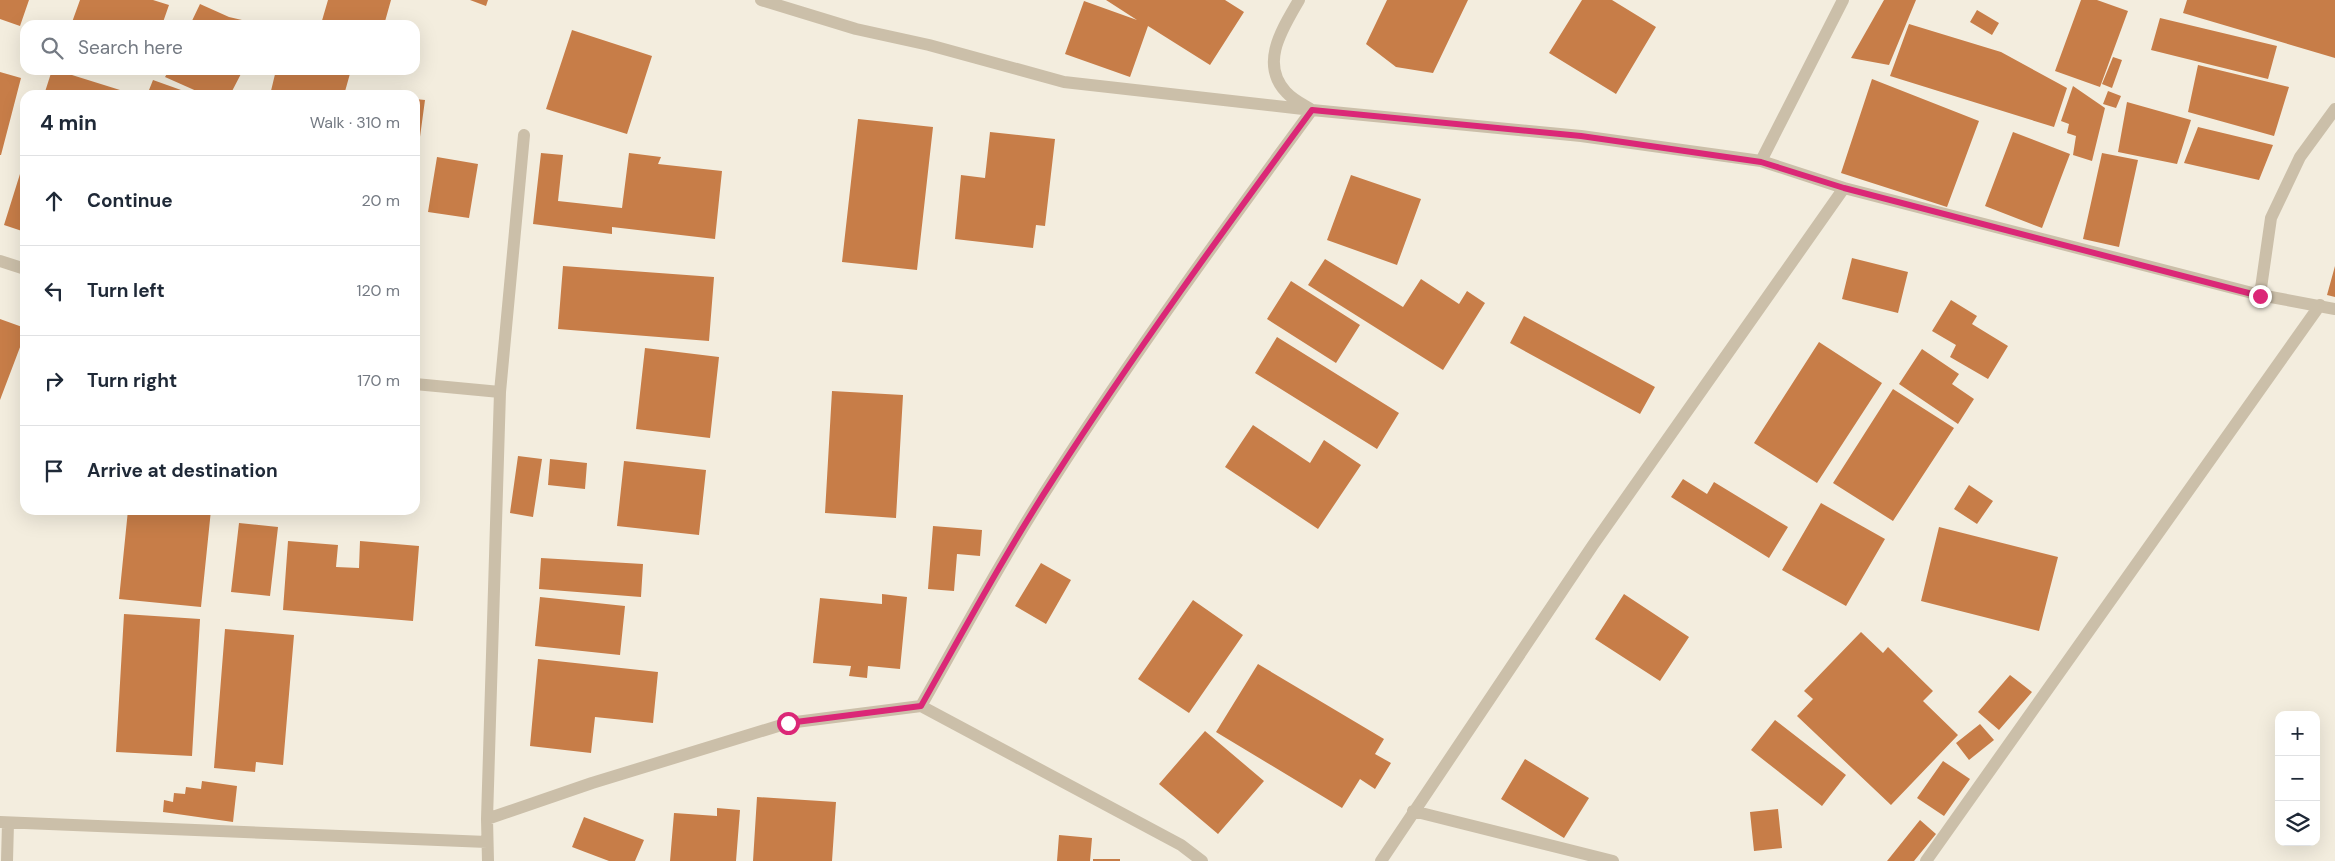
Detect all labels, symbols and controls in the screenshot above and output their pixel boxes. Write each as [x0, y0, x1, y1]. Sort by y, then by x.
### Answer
search box [20, 20, 420, 75]
icon: search [38, 34, 66, 62]
text: Search here [78, 35, 183, 60]
text: 4 min [40, 109, 97, 137]
text: Walk · 310 m [310, 112, 400, 133]
icon: ahead [40, 187, 68, 215]
text: Continue [87, 188, 173, 213]
text: 20 m [361, 190, 400, 211]
icon: left [40, 277, 68, 305]
text: Turn left [87, 278, 165, 303]
text: 120 m [356, 280, 400, 301]
route end [2249, 285, 2272, 308]
icon: right [40, 367, 68, 395]
text: Turn right [87, 368, 177, 393]
text: 170 m [357, 370, 400, 391]
icon: arrive [40, 457, 68, 485]
text: Arrive at destination [87, 458, 278, 483]
map controls [2275, 711, 2320, 846]
button: + [2275, 711, 2320, 756]
route start [777, 712, 800, 735]
button: − [2275, 756, 2320, 801]
button: layers [2275, 801, 2320, 846]

